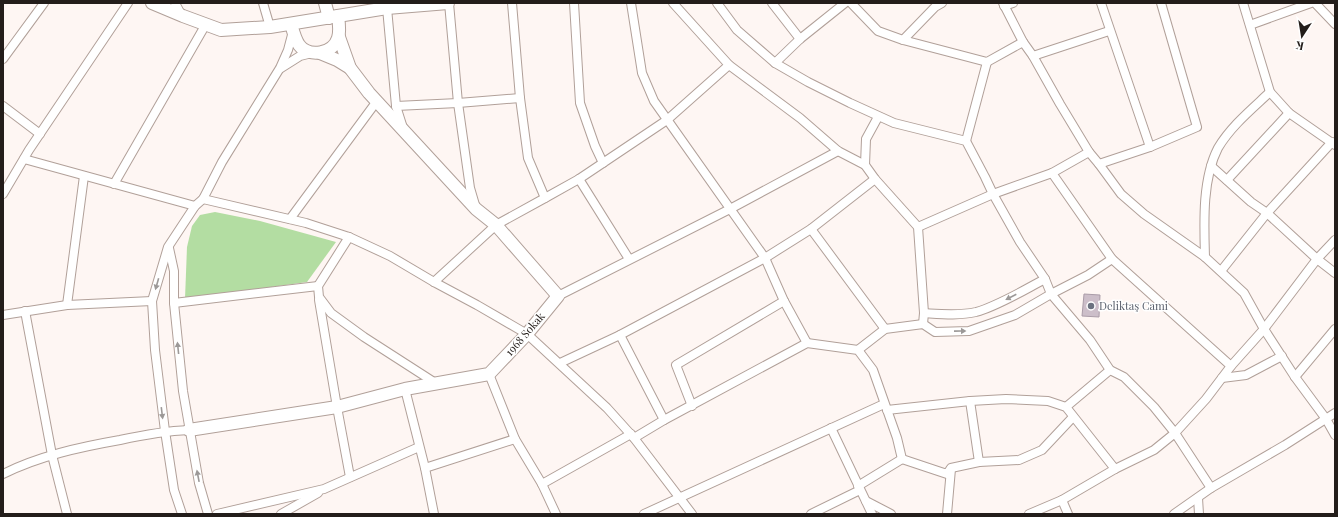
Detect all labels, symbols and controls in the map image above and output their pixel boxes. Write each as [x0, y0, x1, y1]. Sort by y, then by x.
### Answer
north arrow [1282, 16, 1322, 56]
text: K [1294, 38, 1305, 54]
one-way arrow [153, 278, 159, 290]
one-way arrow [1005, 294, 1016, 300]
place label: Deliktaş Cami [1099, 298, 1168, 313]
marker: Deliktaş Cami [1086, 301, 1096, 311]
street label: 1968 Sokak [502, 309, 548, 359]
one-way arrow [954, 328, 967, 334]
one-way arrow [175, 342, 181, 354]
one-way arrow [159, 407, 166, 419]
one-way arrow [194, 470, 200, 482]

